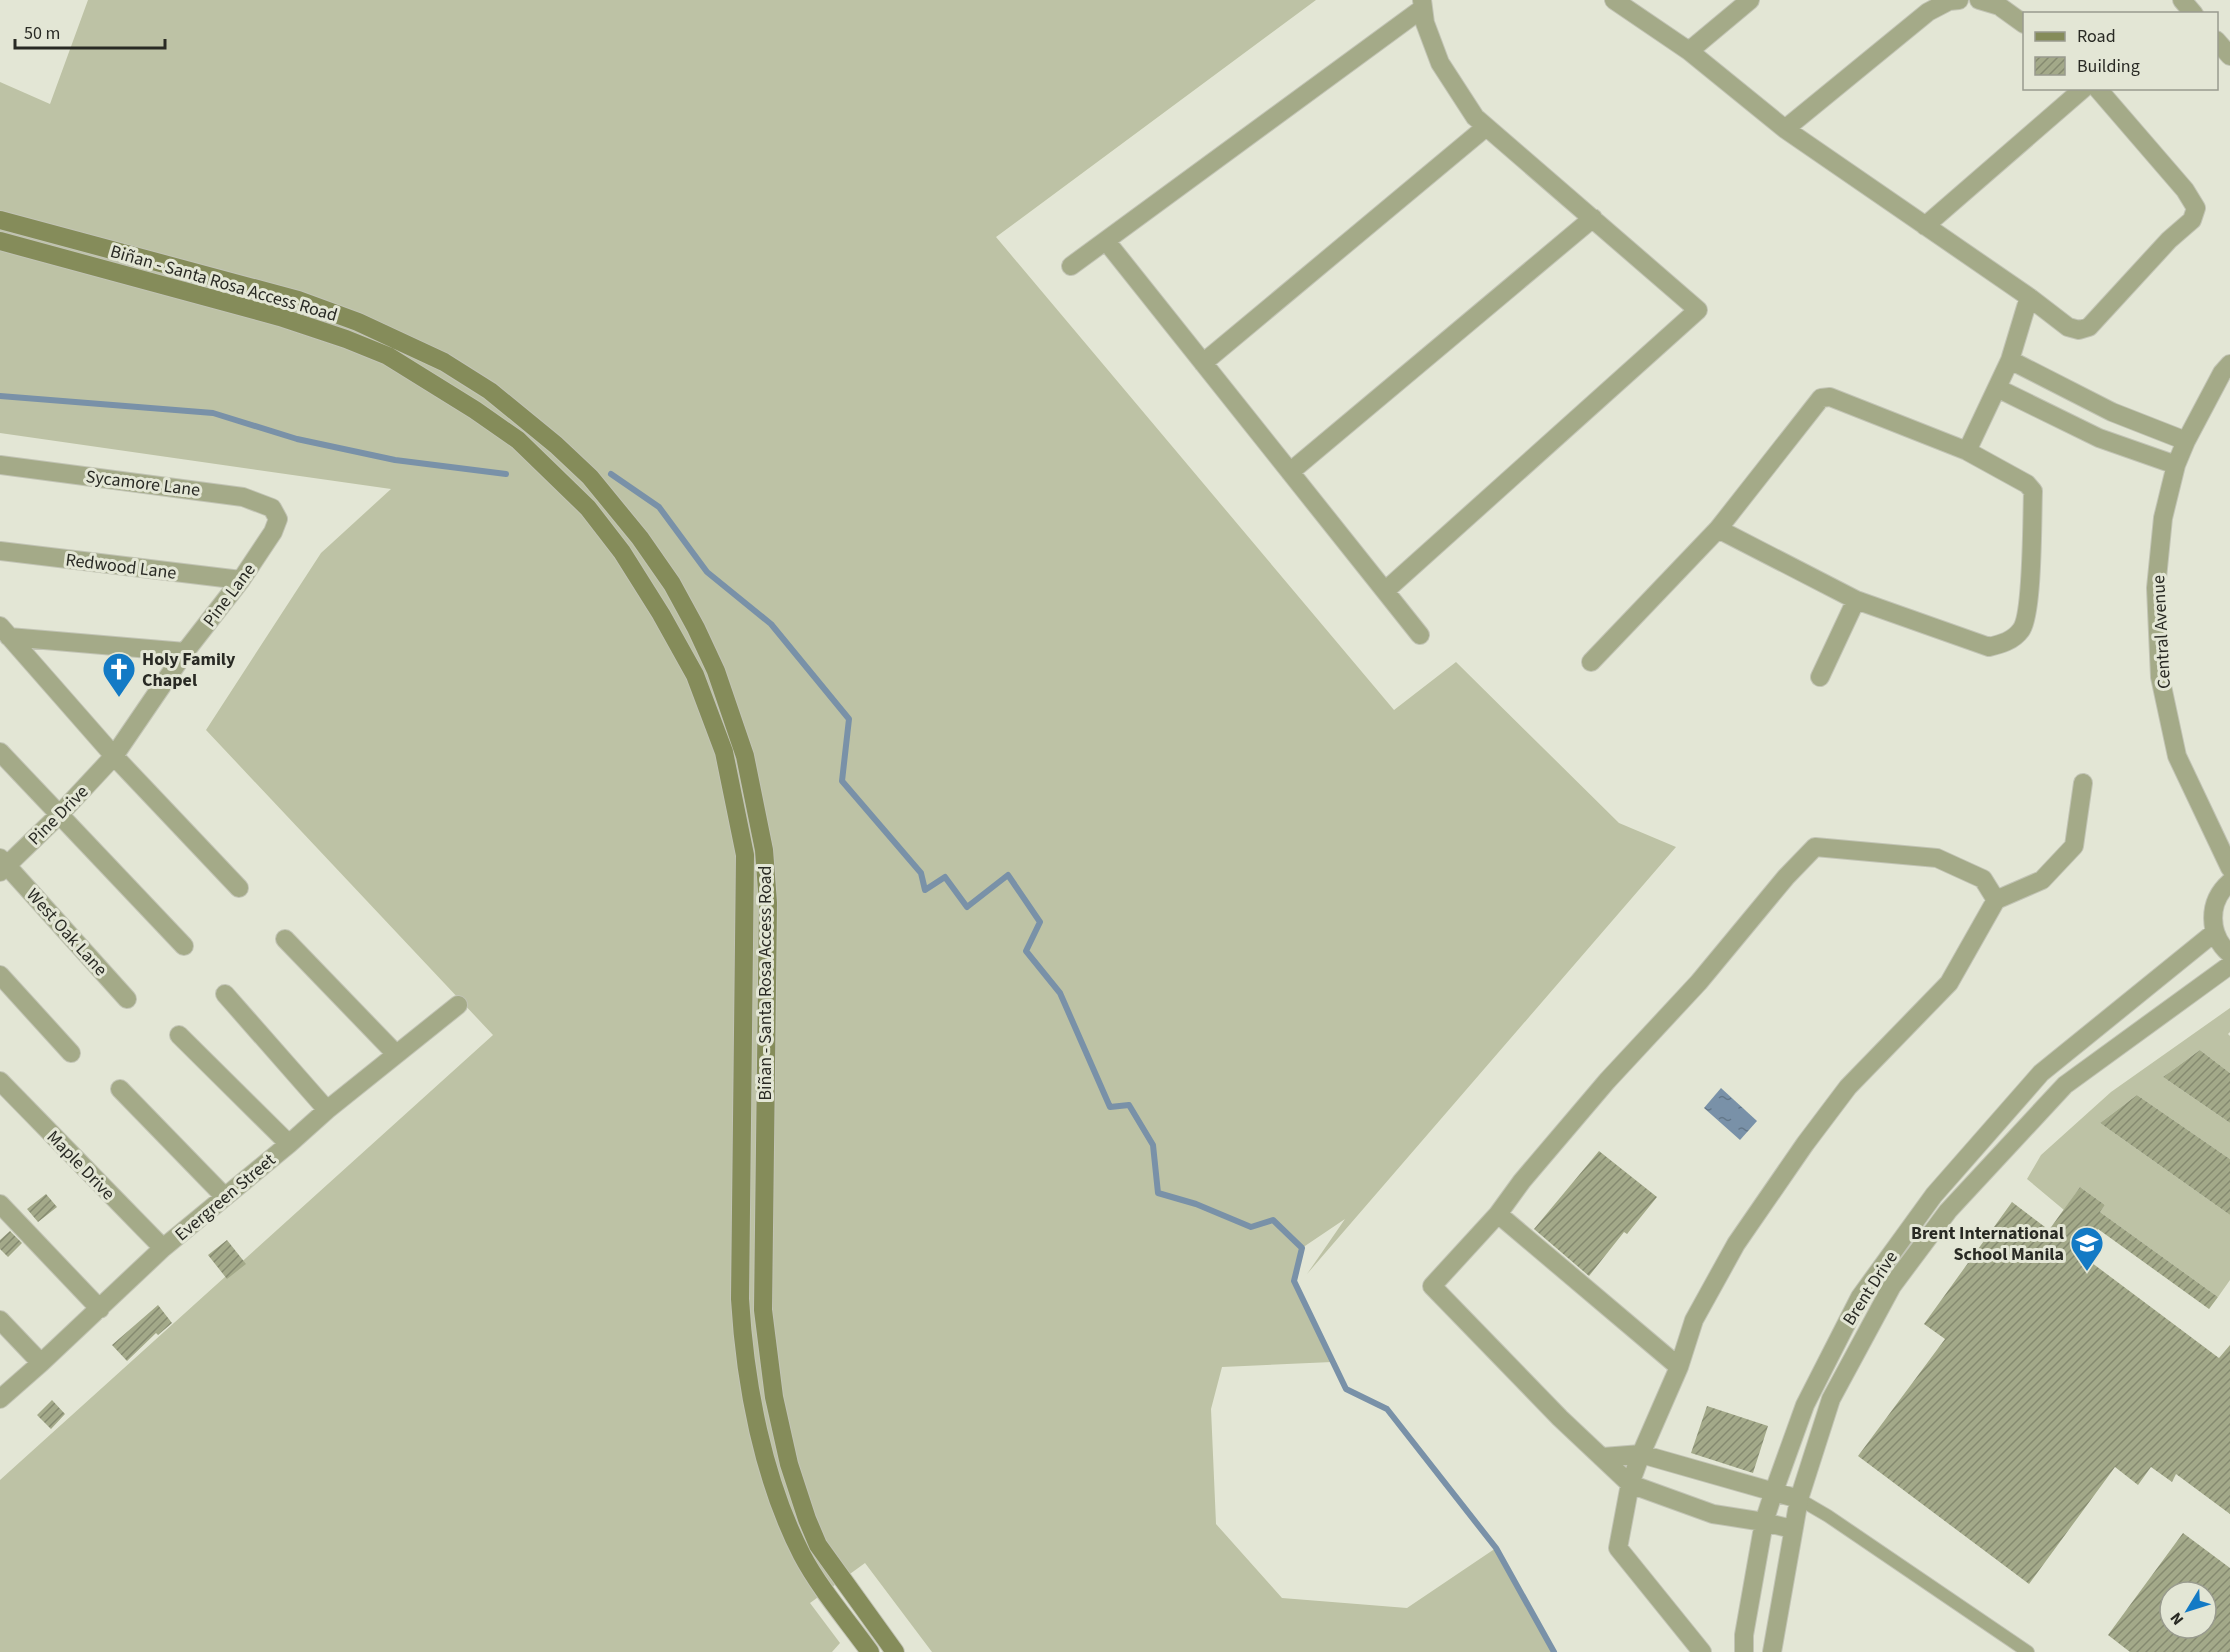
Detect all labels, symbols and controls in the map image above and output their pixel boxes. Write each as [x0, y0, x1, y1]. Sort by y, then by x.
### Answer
scale bar [15, 12, 165, 50]
legend [2023, 12, 2218, 90]
text: 50 m [24, 21, 60, 46]
text: Road [2077, 24, 2116, 49]
text: Building [2077, 54, 2140, 79]
street label: Biñan - Santa Rosa Access Road [107, 239, 340, 328]
street label: Sycamore Lane [84, 464, 202, 503]
street label: Redwood Lane [64, 547, 178, 586]
street label: Pine Lane [197, 558, 262, 632]
street label: Central Avenue [2146, 574, 2177, 689]
place label: Holy Family Chapel [142, 647, 236, 693]
church icon: Holy Family Chapel [101, 651, 137, 698]
street label: Pine Drive [23, 780, 94, 851]
street label: Biñan - Santa Rosa Access Road [753, 865, 778, 1101]
street label: West Oak Lane [21, 883, 113, 982]
street label: Maple Drive [41, 1125, 120, 1206]
street label: Evergreen Street [170, 1148, 281, 1247]
place label: Brent International School Manila [1911, 1221, 2064, 1267]
school or university icon: Brent International School Manila [2069, 1225, 2105, 1272]
street label: Brent Drive [1837, 1246, 1904, 1330]
north arrow [2158, 1580, 2218, 1640]
text: N [2165, 1608, 2189, 1630]

